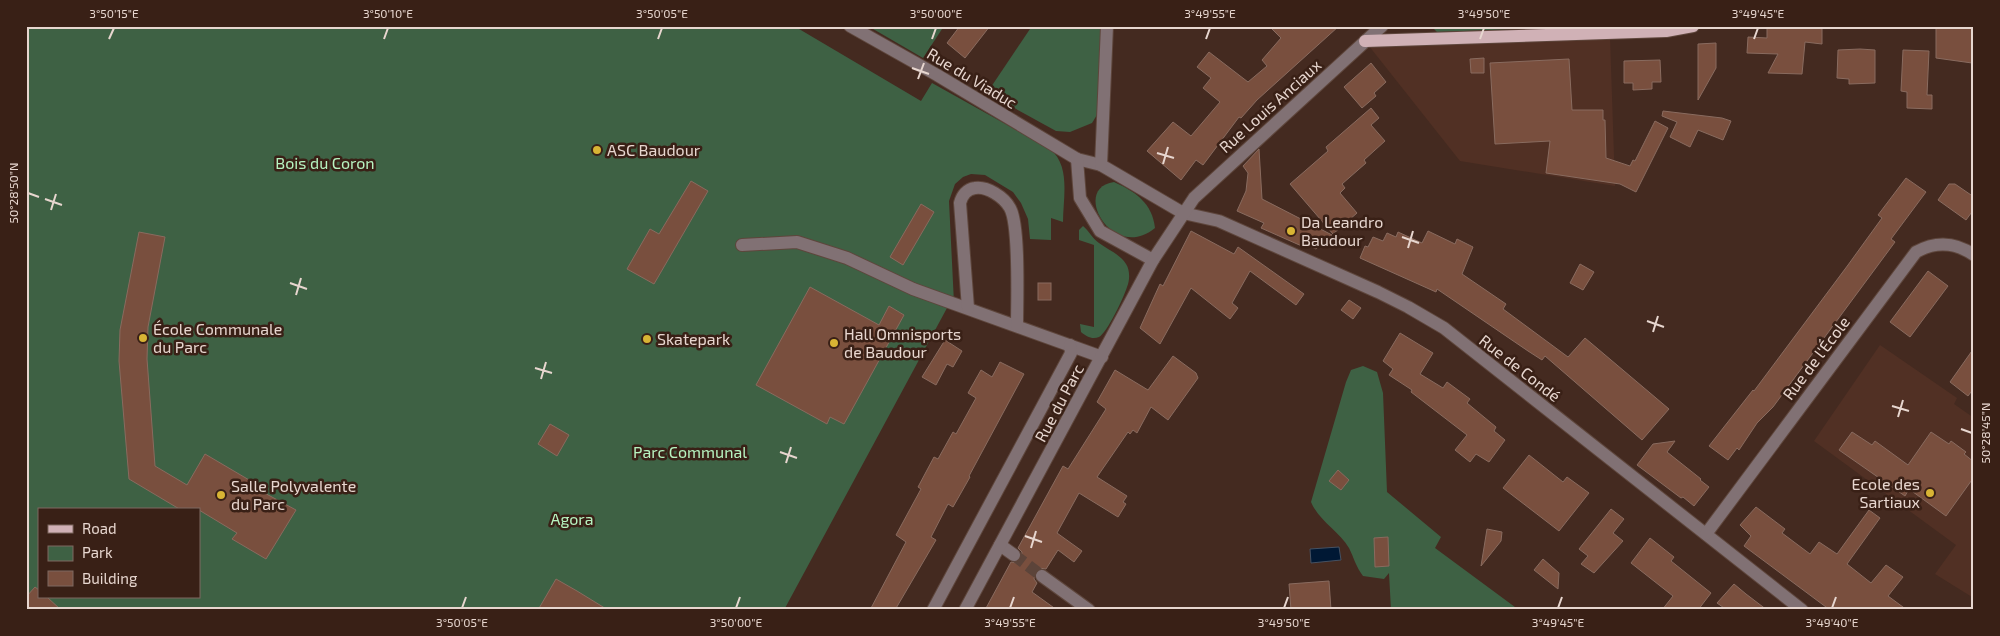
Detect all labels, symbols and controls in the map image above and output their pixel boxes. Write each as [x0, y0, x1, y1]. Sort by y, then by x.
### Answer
text: 3°50'15"E [89, 6, 139, 20]
text: 3°50'10"E [363, 6, 413, 20]
text: 3°50'05"E [636, 6, 688, 20]
text: 3°50'00"E [910, 6, 963, 20]
text: 3°49'55"E [1184, 6, 1236, 20]
text: 3°49'50"E [1458, 6, 1510, 20]
text: 3°49'45"E [1732, 6, 1784, 20]
street label: Rue du Viaduc [924, 43, 1021, 112]
street label: Rue Louis Anciaux [1215, 55, 1325, 156]
place label: ASC Baudour [607, 140, 701, 159]
marker: ASC Baudour [591, 144, 603, 156]
park label: Bois du Coron [275, 153, 375, 172]
text: 50°28'50"N [6, 163, 20, 223]
place label: Da Leandro Baudour [1301, 212, 1383, 249]
marker: Da Leandro Baudour [1285, 225, 1297, 237]
street label: Rue de l'École [1778, 312, 1853, 403]
place label: École Communale du Parc [153, 319, 282, 356]
place label: Hall Omnisports de Baudour [844, 324, 961, 361]
place label: Skatepark [657, 329, 730, 348]
street label: Rue de Condé [1476, 330, 1565, 405]
marker: École Communale du Parc [137, 332, 149, 344]
marker: Skatepark [641, 333, 653, 345]
marker: Hall Omnisports de Baudour [828, 337, 840, 349]
street label: Rue du Parc [1030, 361, 1087, 445]
text: 50°28'45"N [1978, 403, 1992, 463]
park label: Parc Communal [633, 442, 747, 461]
place label: Ecole des Sartiaux [1851, 474, 1921, 511]
place label: Salle Polyvalente du Parc [231, 476, 356, 513]
marker: Ecole des Sartiaux [1924, 487, 1936, 499]
marker: Salle Polyvalente du Parc [215, 489, 227, 501]
legend [38, 508, 200, 598]
park label: Agora [550, 509, 594, 528]
text: Road [82, 519, 117, 537]
text: Park [82, 543, 113, 561]
text: Building [82, 569, 138, 587]
text: 3°50'05"E [436, 615, 488, 629]
text: 3°50'00"E [710, 615, 763, 629]
text: 3°49'55"E [984, 615, 1036, 629]
text: 3°49'50"E [1258, 615, 1310, 629]
text: 3°49'45"E [1532, 615, 1584, 629]
text: 3°49'40"E [1805, 615, 1859, 629]

